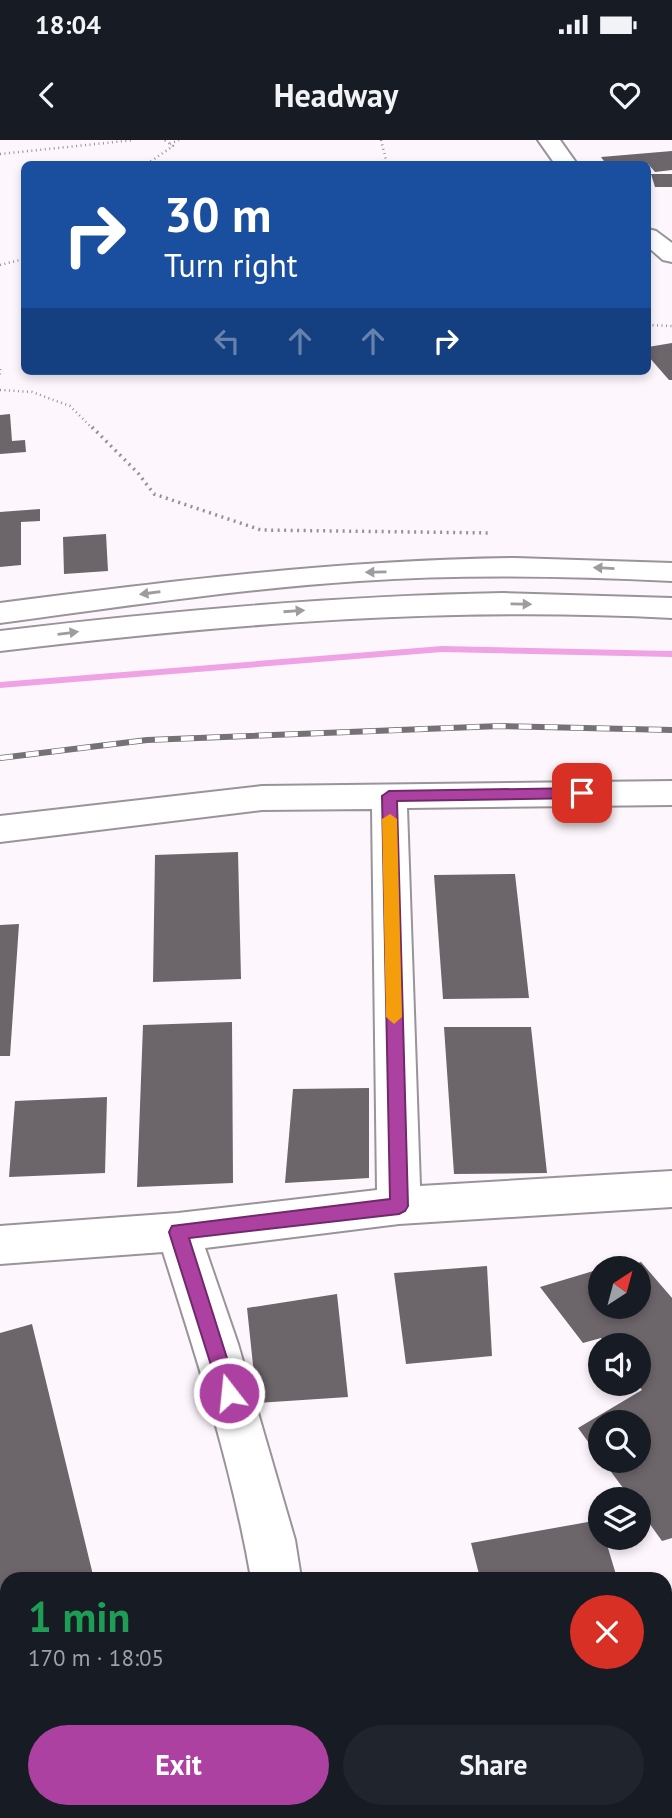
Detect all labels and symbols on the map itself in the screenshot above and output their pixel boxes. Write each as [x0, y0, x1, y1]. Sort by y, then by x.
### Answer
one-way arrow [593, 563, 615, 574]
one-way arrow [365, 566, 387, 578]
one-way arrow [139, 588, 161, 599]
one-way arrow [511, 598, 533, 610]
one-way arrow [283, 605, 305, 616]
one-way arrow [57, 627, 79, 638]
pin [552, 763, 612, 823]
north arrow [588, 1256, 651, 1320]
position arrow [192, 1356, 266, 1430]

